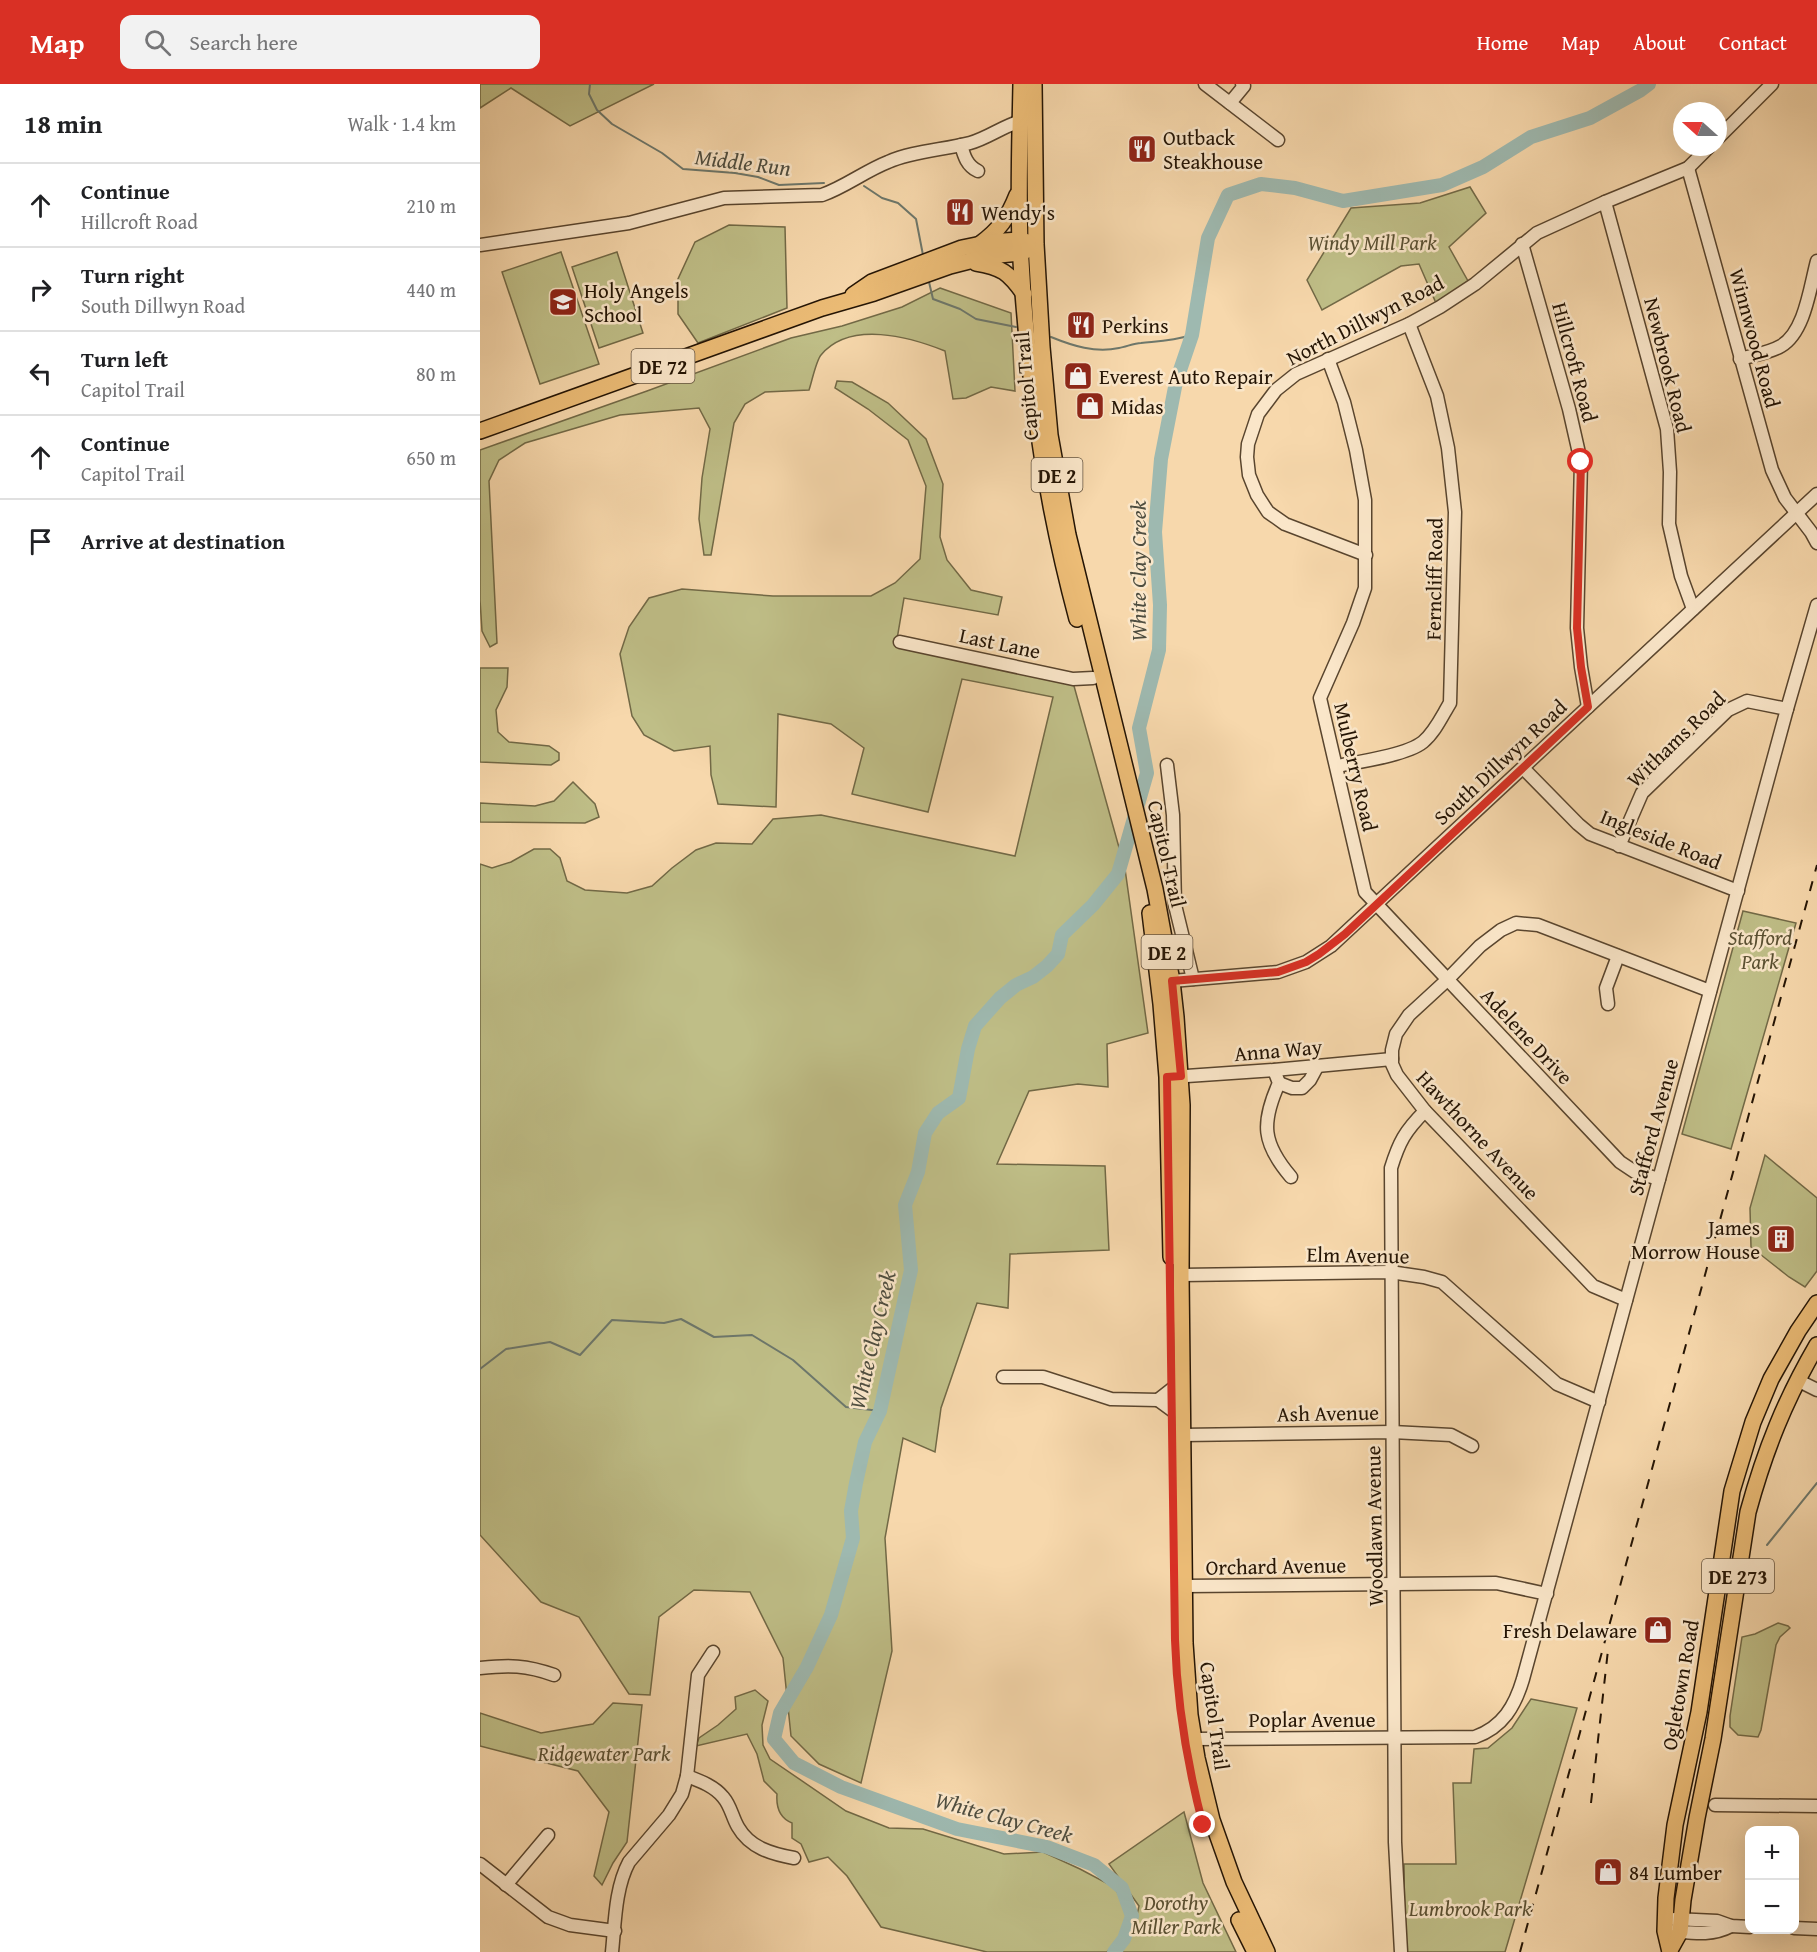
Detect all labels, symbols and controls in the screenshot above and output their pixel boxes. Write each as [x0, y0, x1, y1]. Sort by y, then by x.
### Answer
search box [120, 15, 540, 69]
text: Map [30, 22, 84, 63]
icon: search [141, 26, 174, 59]
text: Search here [189, 26, 298, 58]
text: Home [1477, 27, 1528, 58]
text: Map [1561, 27, 1600, 58]
text: About [1633, 27, 1686, 58]
text: Contact [1719, 27, 1787, 58]
north arrow [1673, 102, 1727, 156]
text: 18 min [24, 104, 102, 143]
text: Walk · 1.4 km [347, 109, 456, 138]
place label: Outback Steakhouse [1163, 122, 1263, 177]
restaurant icon: Outback Steakhouse [1126, 133, 1158, 165]
water label: Middle Run [693, 140, 793, 184]
text: Continue [81, 175, 170, 207]
icon: ahead [24, 189, 57, 222]
text: 210 m [406, 191, 456, 220]
restaurant icon: Wendy's [944, 196, 976, 228]
place label: Wendy's [981, 197, 1055, 228]
text: Hillcroft Road [81, 207, 198, 236]
park label: Windy Mill Park [1307, 227, 1437, 258]
text: Turn right [81, 259, 184, 291]
street label: Winnwood Road [1722, 265, 1789, 412]
street label: North Dillwyn Road [1281, 267, 1450, 373]
icon: right [24, 273, 57, 306]
text: 440 m [406, 275, 456, 304]
place label: Holy Angels School [584, 275, 689, 330]
school or university icon: Holy Angels School [547, 286, 579, 318]
text: South Dillwyn Road [81, 291, 245, 320]
street label: Newbrook Road [1636, 294, 1700, 437]
street label: Hillcroft Road [1544, 299, 1606, 426]
restaurant icon: Perkins [1065, 309, 1097, 341]
place label: Perkins [1102, 310, 1169, 341]
street label: Capitol Trail [1006, 330, 1046, 442]
text: Turn left [81, 343, 168, 375]
road number: DE 72 [632, 349, 694, 383]
icon: left [24, 357, 57, 390]
text: 80 m [416, 359, 456, 388]
shop icon: Everest Auto Repair [1062, 360, 1094, 392]
place label: Everest Auto Repair [1099, 361, 1273, 392]
text: Capitol Trail [81, 375, 185, 404]
shop icon: Midas [1074, 390, 1106, 422]
place label: Midas [1111, 391, 1164, 422]
text: Continue [81, 427, 170, 459]
icon: ahead [24, 441, 57, 474]
text: 650 m [406, 443, 456, 472]
route start [1567, 448, 1593, 474]
road number: DE 2 [1032, 458, 1082, 492]
text: Capitol Trail [81, 459, 185, 488]
water label: White Clay Creek [1122, 499, 1154, 642]
street label: Ferncliff Road [1417, 517, 1451, 641]
icon: arrive [24, 525, 57, 558]
text: Arrive at destination [81, 525, 285, 557]
street label: Last Lane [957, 619, 1044, 667]
street label: Withams Road [1620, 683, 1733, 794]
street label: South Dillwyn Road [1426, 691, 1574, 832]
street label: Mulberry Road [1326, 699, 1386, 835]
street label: Capitol Trail [1140, 797, 1194, 911]
street label: Ingleside Road [1596, 801, 1727, 878]
park label: Stafford Park [1728, 922, 1792, 977]
road number: DE 2 [1142, 935, 1192, 969]
street label: Adelene Drive [1474, 980, 1580, 1092]
street label: Anna Way [1233, 1031, 1324, 1069]
street label: Stafford Avenue [1620, 1055, 1686, 1199]
street label: Hawthorne Avenue [1409, 1063, 1547, 1207]
place label: James Morrow House [1631, 1212, 1760, 1267]
building icon: James Morrow House [1765, 1223, 1797, 1255]
street label: Elm Avenue [1306, 1239, 1410, 1271]
water label: White Clay Creek [841, 1267, 904, 1412]
street label: Ash Avenue [1277, 1397, 1379, 1429]
street label: Woodlawn Avenue [1357, 1445, 1391, 1607]
street label: Orchard Avenue [1205, 1549, 1347, 1583]
road number: DE 273 [1702, 1559, 1774, 1593]
shop icon: Fresh Delaware [1642, 1614, 1674, 1646]
place label: Fresh Delaware [1503, 1615, 1637, 1646]
street label: Ogletown Road [1653, 1617, 1707, 1753]
street label: Capitol Trail [1192, 1660, 1238, 1772]
street label: Poplar Avenue [1249, 1704, 1376, 1735]
park label: Ridgewater Park [537, 1738, 671, 1769]
water label: White Clay Creek [932, 1783, 1077, 1851]
route end [1189, 1811, 1215, 1837]
map controls [1745, 1826, 1799, 1934]
button: + [1745, 1826, 1799, 1880]
shop icon: 84 Lumber [1592, 1856, 1624, 1888]
place label: 84 Lumber [1629, 1857, 1722, 1888]
button: − [1745, 1880, 1799, 1934]
park label: Dorothy Miller Park [1131, 1887, 1221, 1942]
park label: Lumbrook Park [1408, 1893, 1532, 1924]

